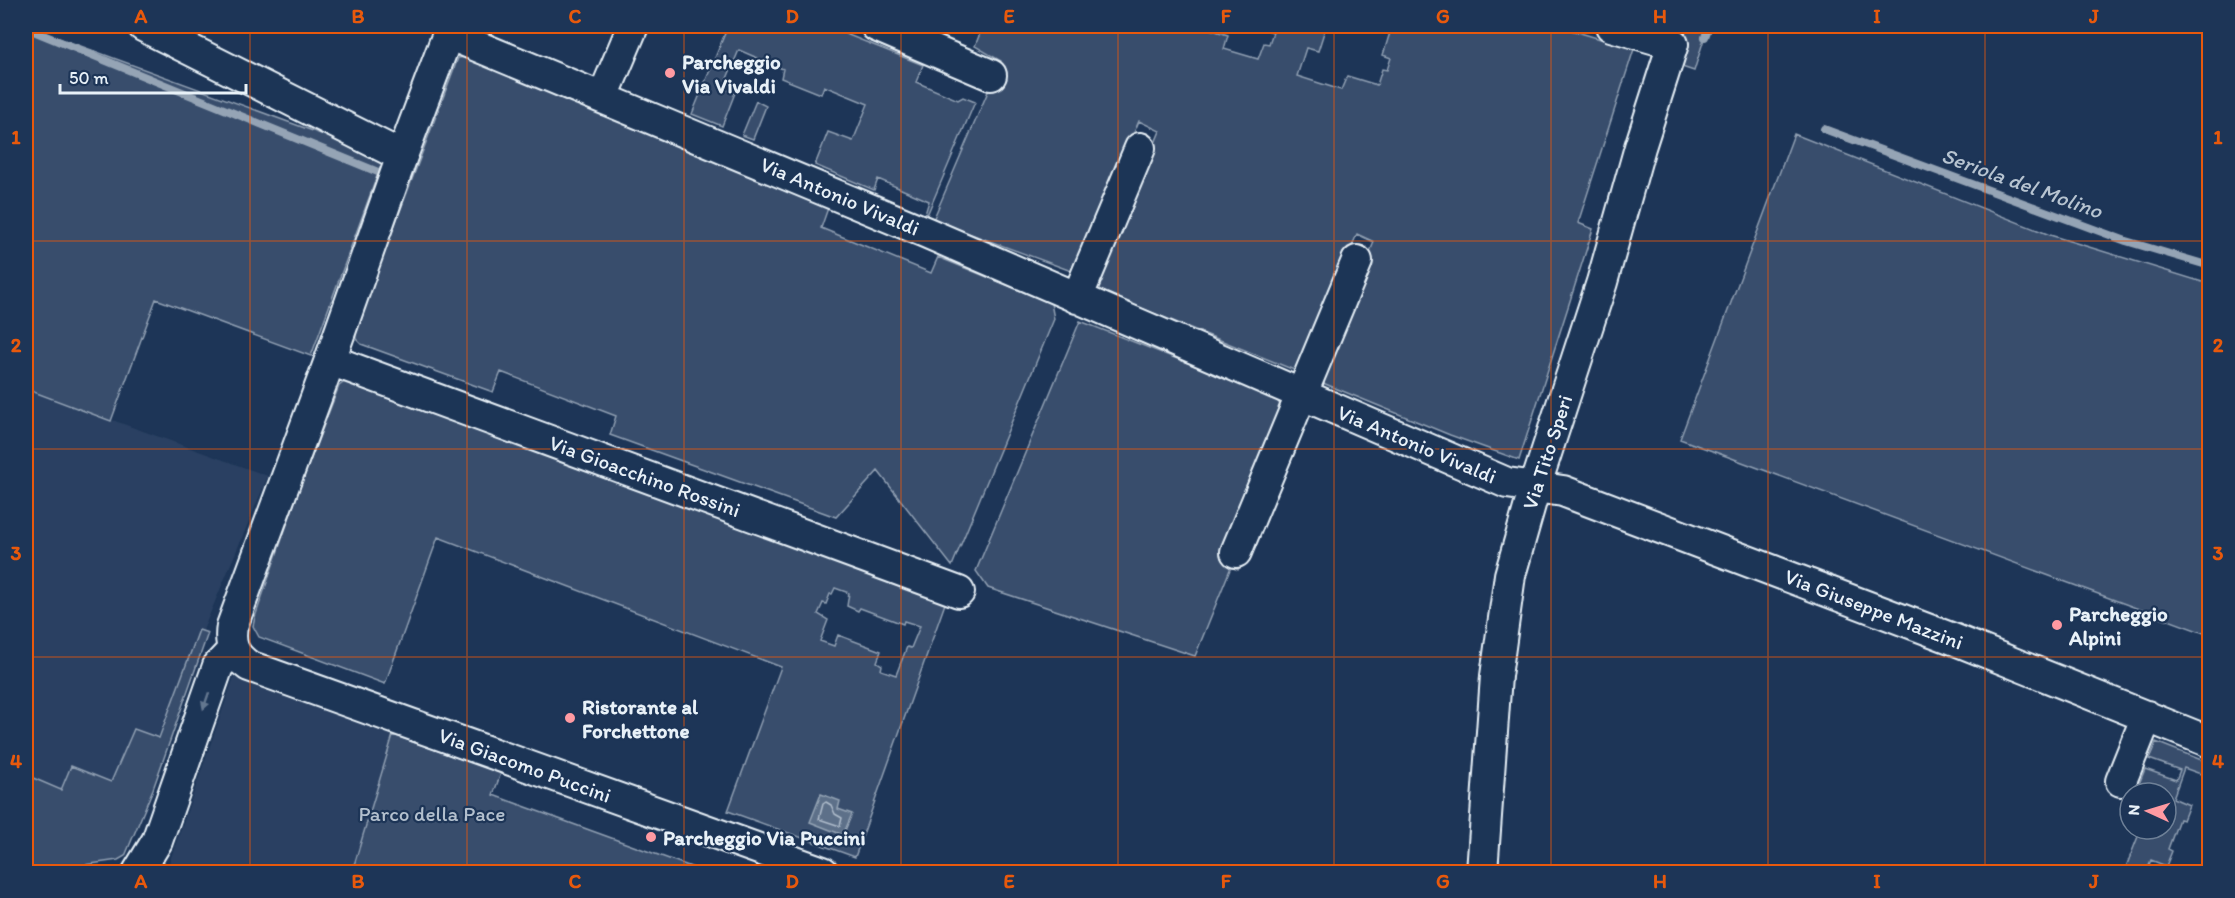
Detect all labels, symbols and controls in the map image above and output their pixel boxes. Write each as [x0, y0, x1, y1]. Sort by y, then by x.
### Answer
text: A [134, 4, 148, 28]
text: B [352, 4, 365, 28]
text: C [569, 4, 582, 28]
text: D [785, 4, 799, 28]
text: E [1003, 4, 1015, 28]
text: F [1221, 4, 1232, 28]
text: G [1436, 4, 1450, 28]
text: H [1653, 4, 1667, 28]
text: I [1873, 4, 1881, 28]
text: J [2088, 4, 2099, 28]
place label: Parcheggio Via Vivaldi [682, 49, 781, 98]
scale bar [60, 57, 246, 95]
marker: Parcheggio Via Vivaldi [663, 66, 677, 80]
text: 50 m [69, 67, 109, 89]
text: 1 [11, 125, 21, 149]
text: 1 [2213, 125, 2223, 149]
water label: Seriola del Molino [1938, 141, 2107, 225]
street label: Via Antonio Vivaldi [757, 151, 923, 241]
text: 2 [11, 333, 22, 357]
text: 2 [2213, 333, 2224, 357]
street label: Via Tito Speri [1517, 392, 1577, 512]
street label: Via Antonio Vivaldi [1334, 399, 1500, 489]
street label: Via Gioacchino Rossini [546, 430, 744, 522]
text: 3 [11, 541, 22, 565]
text: 3 [2213, 541, 2224, 565]
street label: Via Giuseppe Mazzini [1781, 563, 1967, 655]
place label: Parcheggio Alpini [2068, 601, 2168, 651]
marker: Parcheggio Alpini [2050, 618, 2064, 632]
one-way arrow [200, 692, 210, 710]
place label: Ristorante al Forchettone [582, 694, 699, 743]
marker: Ristorante al Forchettone [563, 711, 577, 725]
street label: Via Giacomo Puccini [435, 722, 615, 808]
text: 4 [10, 749, 22, 773]
text: 4 [2212, 749, 2224, 773]
north arrow [2118, 781, 2178, 841]
park label: Parco della Pace [359, 801, 505, 826]
text: N [2124, 804, 2143, 816]
place label: Parcheggio Via Puccini [663, 825, 866, 851]
marker: Parcheggio Via Puccini [644, 830, 658, 844]
text: A [134, 869, 148, 893]
text: B [352, 869, 365, 893]
text: C [569, 869, 582, 893]
text: D [785, 869, 799, 893]
text: E [1003, 869, 1015, 893]
text: F [1221, 869, 1232, 893]
text: G [1436, 869, 1450, 893]
text: H [1653, 869, 1667, 893]
text: I [1873, 869, 1881, 893]
text: J [2088, 869, 2099, 893]

